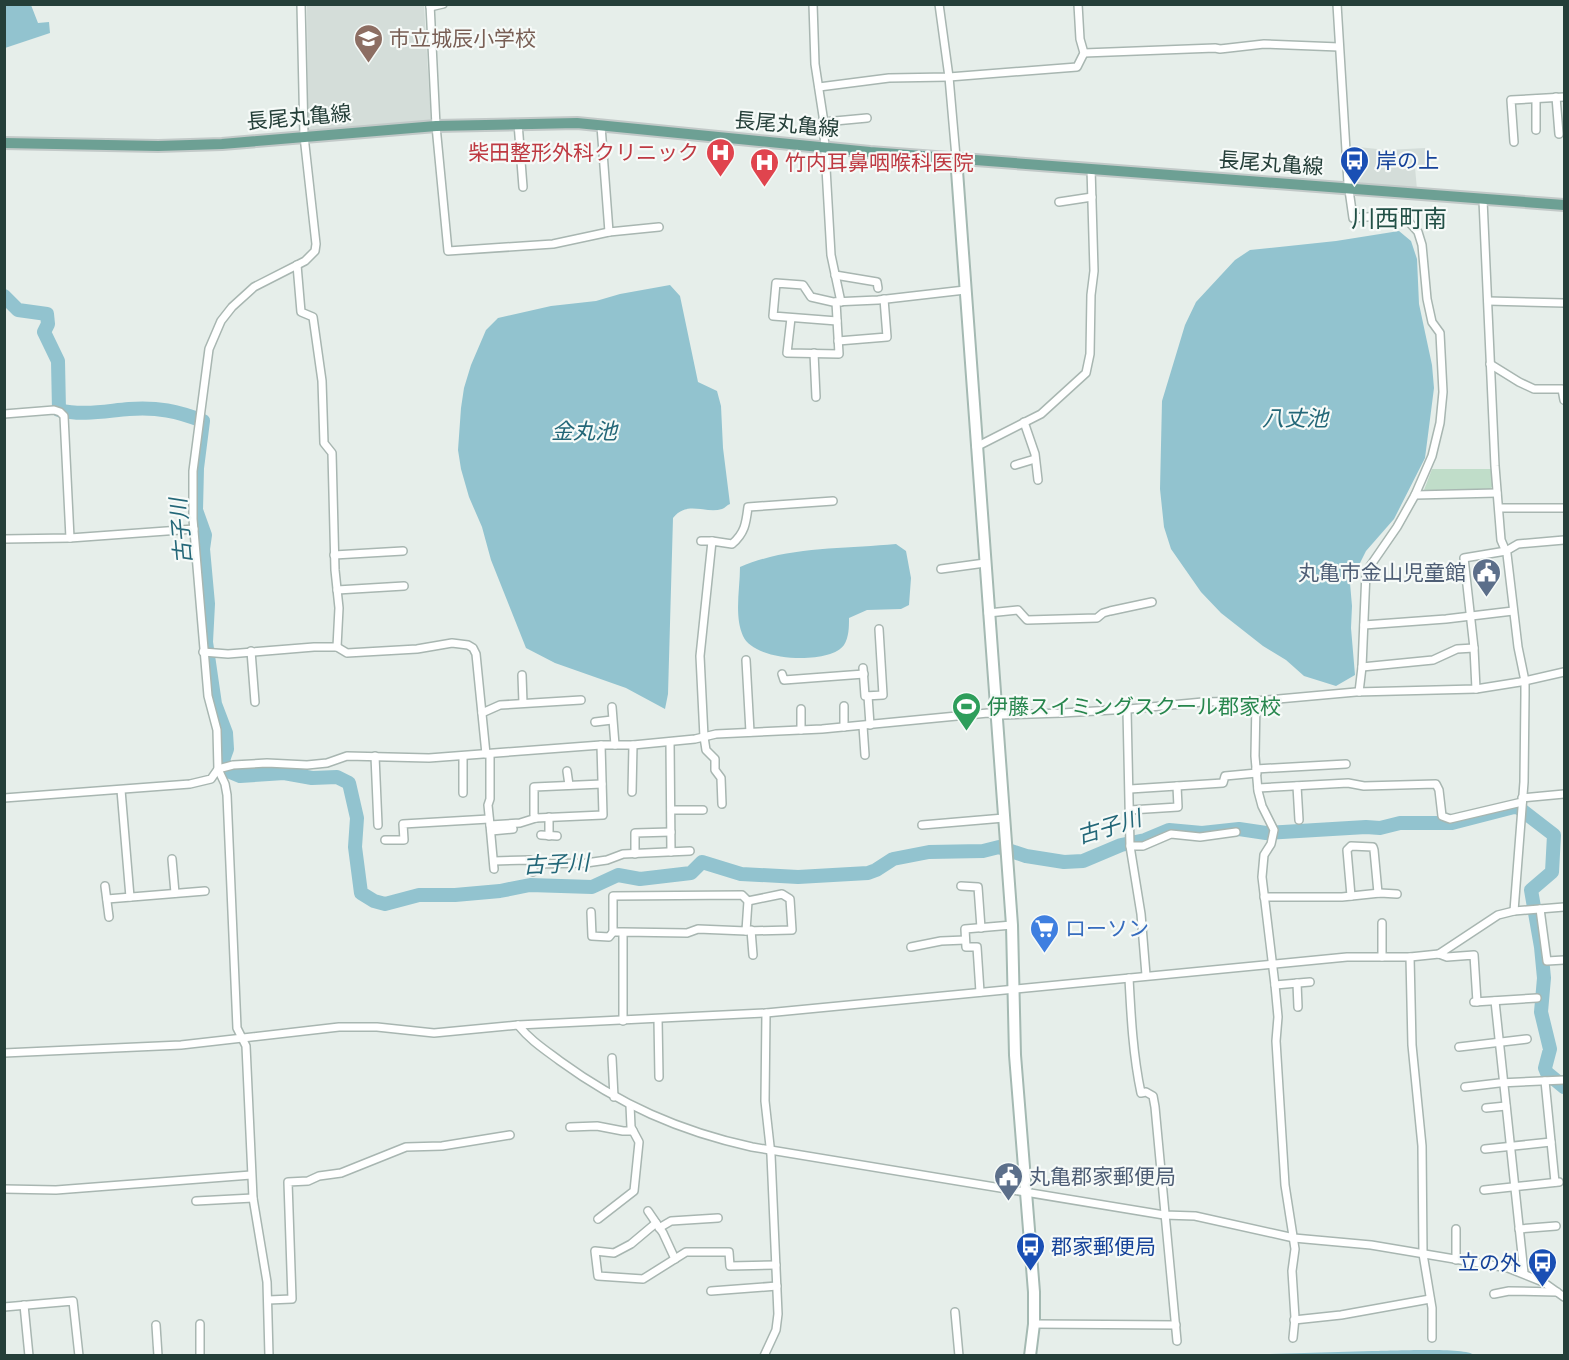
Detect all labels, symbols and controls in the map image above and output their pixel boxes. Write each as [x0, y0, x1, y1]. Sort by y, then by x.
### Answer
school or university icon: 市立城辰小学校 [352, 22, 384, 64]
place label: 市立城辰小学校 [389, 26, 536, 51]
street label: 長尾丸亀線 [246, 100, 352, 134]
street label: 長尾丸亀線 [734, 107, 840, 141]
hospital icon: 柴田整形外科クリニック [704, 136, 736, 178]
place label: 柴田整形外科クリニック [468, 140, 699, 165]
bus stop icon: 岸の上 [1339, 144, 1371, 186]
hospital icon: 竹内耳鼻咽喉科医院 [748, 146, 780, 188]
street label: 長尾丸亀線 [1218, 147, 1324, 179]
place label: 岸の上 [1376, 148, 1439, 173]
place label: 竹内耳鼻咽喉科医院 [785, 150, 974, 175]
district label: 川西町南 [1351, 204, 1447, 233]
water label: 八丈池 [1262, 405, 1330, 432]
water label: 金丸池 [551, 418, 619, 445]
water label: 古子川 [165, 495, 197, 565]
public building icon: 丸亀市金山児童館 [1471, 556, 1503, 598]
place label: 丸亀市金山児童館 [1298, 560, 1466, 585]
sports icon: 伊藤スイミングスクール郡家校 [950, 690, 982, 732]
place label: 伊藤スイミングスクール郡家校 [987, 694, 1281, 719]
water label: 古子川 [1073, 804, 1146, 850]
water label: 古子川 [522, 849, 592, 879]
supermarket icon: ローソン [1028, 912, 1060, 954]
place label: ローソン [1065, 916, 1149, 941]
public building icon: 丸亀郡家郵便局 [992, 1160, 1024, 1202]
place label: 丸亀郡家郵便局 [1029, 1164, 1176, 1189]
bus stop icon: 郡家郵便局 [1014, 1230, 1046, 1272]
place label: 郡家郵便局 [1051, 1234, 1156, 1259]
bus stop icon: 立の外 [1526, 1246, 1558, 1288]
place label: 立の外 [1458, 1250, 1521, 1275]

